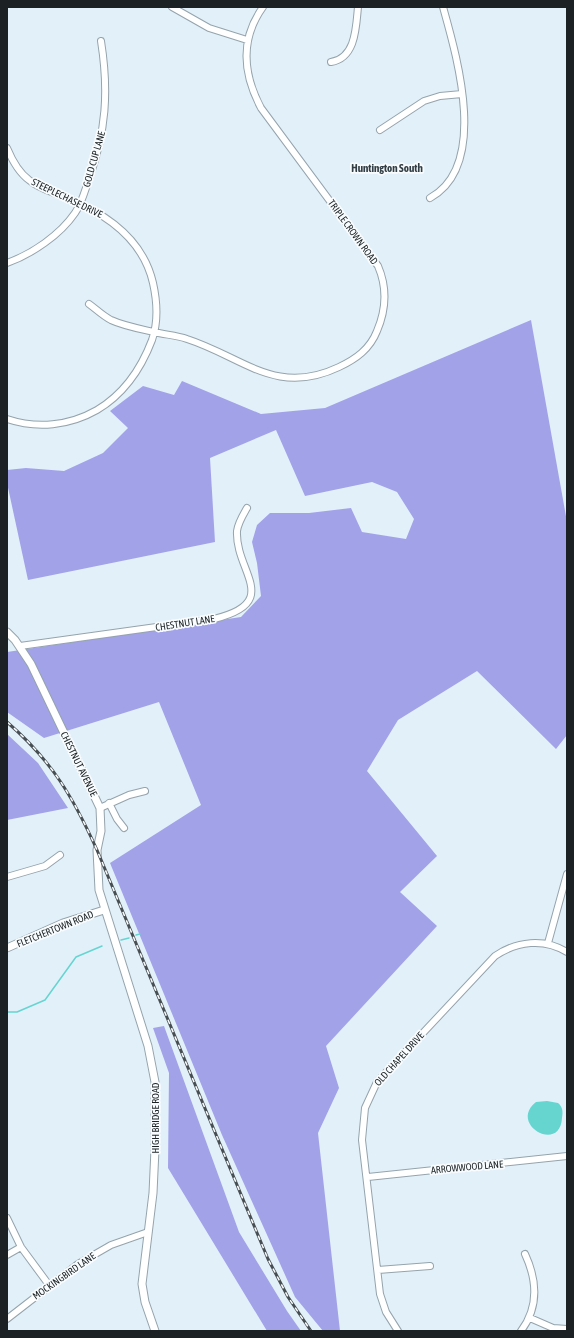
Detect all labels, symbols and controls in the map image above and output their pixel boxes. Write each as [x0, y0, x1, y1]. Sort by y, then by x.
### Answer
street label: GOLD CUP LANE [81, 129, 107, 188]
district label: Huntington South [351, 162, 423, 174]
street label: STEEPLECHASE DRIVE [30, 176, 105, 220]
street label: TRIPLE CROWN ROAD [326, 198, 380, 267]
street label: CHESTNUT LANE [155, 613, 216, 633]
street label: CHESTNUT AVENUE [59, 730, 100, 799]
street label: FLETCHERTOWN ROAD [15, 908, 95, 949]
street label: OLD CHAPEL DRIVE [372, 1029, 427, 1088]
street label: HIGH BRIDGE ROAD [150, 1082, 161, 1153]
street label: ARROWWOOD LANE [430, 1158, 504, 1176]
street label: MOCKINGBIRD LANE [31, 1250, 98, 1302]

